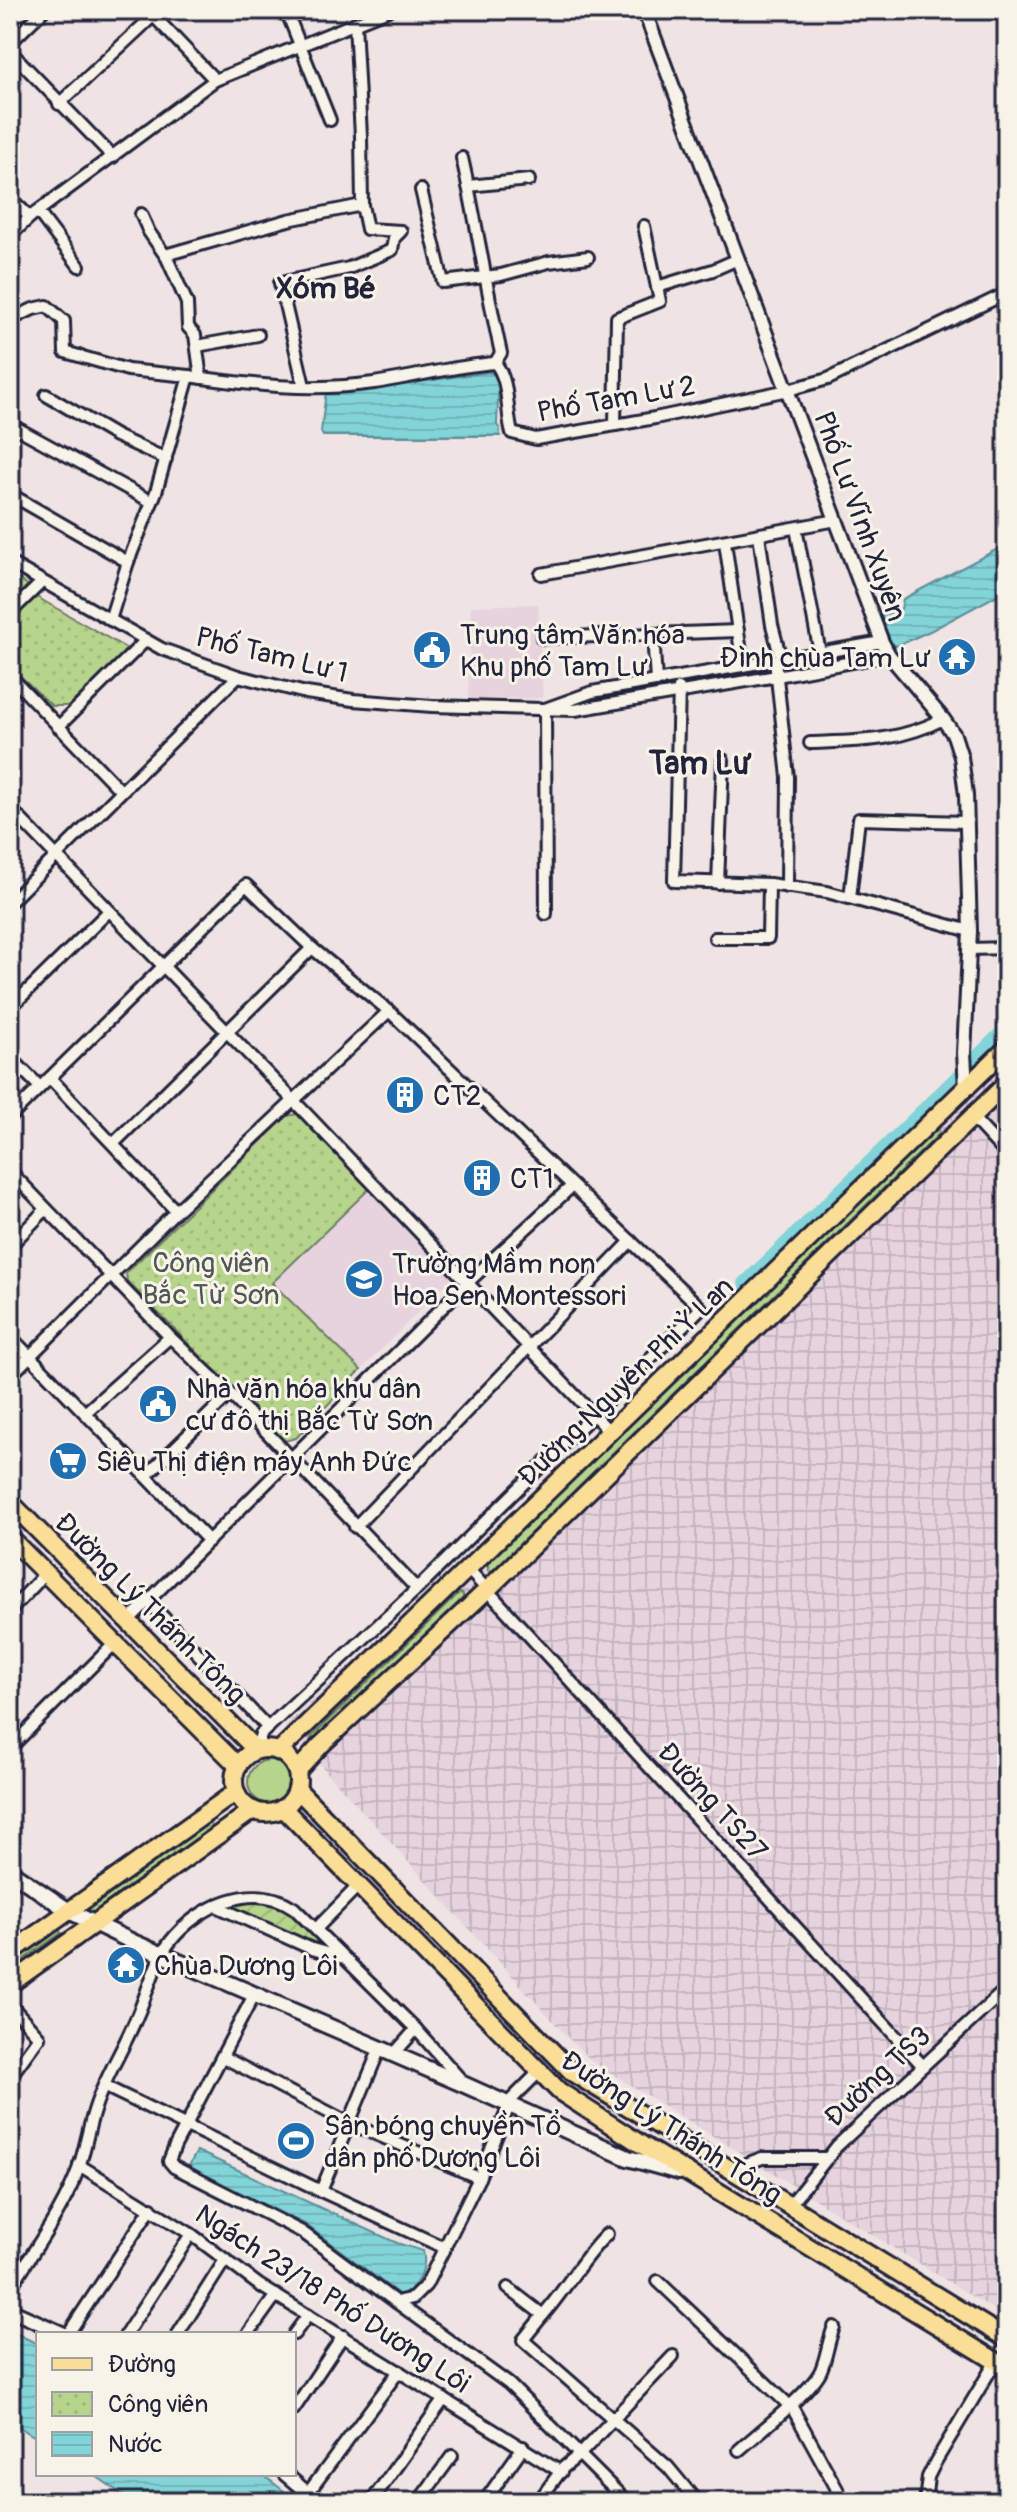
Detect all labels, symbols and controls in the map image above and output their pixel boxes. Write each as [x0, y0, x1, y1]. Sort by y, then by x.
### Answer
district label: Xóm Bé [276, 270, 376, 307]
street label: Phố Tam Lư 2 [535, 368, 698, 431]
street label: Phố Lư Vĩnh Xuyên [805, 407, 914, 626]
place label: Trung tâm Văn hóa Khu phố Tam Lư [460, 618, 685, 685]
street label: Phố Tam Lư 1 [192, 620, 351, 691]
public building icon: Trung tâm Văn hóa Khu phố Tam Lư [411, 629, 453, 671]
temple icon: Đình chùa Tam Lư [936, 636, 978, 678]
place label: Đình chùa Tam Lư [720, 641, 931, 676]
district label: Tam Lư [648, 744, 752, 784]
building icon: CT2 [384, 1074, 426, 1116]
place label: CT2 [433, 1079, 481, 1114]
building icon: CT1 [461, 1157, 503, 1199]
place label: CT1 [510, 1162, 554, 1197]
park label: Công viên Bắc Từ Sơn [142, 1246, 280, 1313]
place label: Trường Mầm non Hoa Sen Montessori [392, 1246, 626, 1314]
school or university icon: Trường Mầm non Hoa Sen Montessori [343, 1258, 385, 1300]
street label: Đường Nguyên Phi Ỷ Lan [511, 1270, 741, 1494]
place label: Nhà văn hóa khu dân cư đô thị Bắc Từ Sơn [186, 1372, 433, 1439]
public building icon: Nhà văn hóa khu dân cư đô thị Bắc Từ Sơn [137, 1383, 179, 1425]
supermarket icon: Siêu Thị điện máy Anh Đức [47, 1440, 89, 1482]
place label: Siêu Thị điện máy Anh Đức [96, 1445, 412, 1480]
street label: Đường Lý Thánh Tông [47, 1506, 253, 1712]
street label: Đường TS27 [650, 1735, 774, 1869]
temple icon: Chùa Dương Lôi [105, 1944, 147, 1986]
place label: Chùa Dương Lôi [154, 1949, 337, 1984]
street label: Đường TS3 [818, 2019, 938, 2135]
street label: Đường Lý Thánh Tông [554, 2044, 788, 2213]
place label: Sân bóng chuyền Tổ dân phố Dương Lôi [324, 2109, 561, 2176]
sports icon: Sân bóng chuyền Tổ dân phố Dương Lôi [275, 2120, 317, 2162]
street label: Ngách 23/18 Phố Dương Lôi [188, 2197, 476, 2401]
legend [36, 2332, 296, 2476]
text: Đường [108, 2350, 176, 2379]
text: Công viên [108, 2390, 208, 2419]
text: Nước [108, 2430, 162, 2459]

